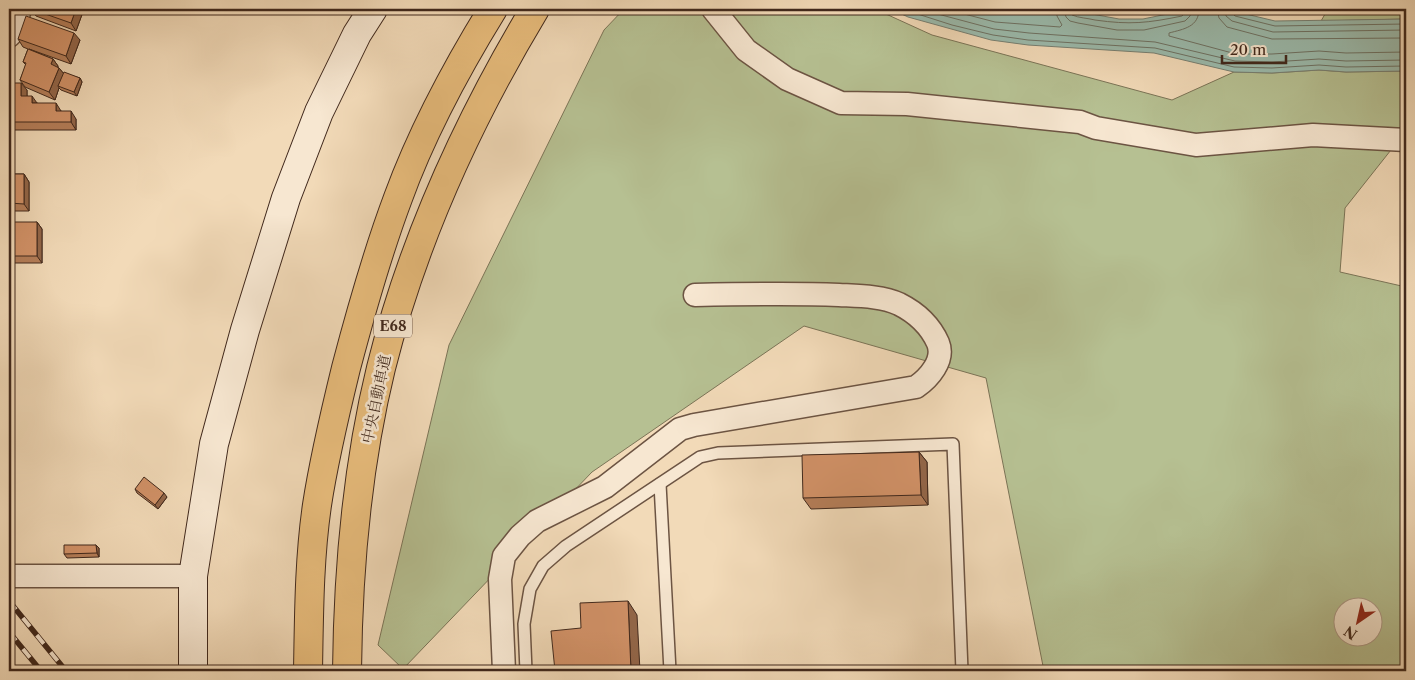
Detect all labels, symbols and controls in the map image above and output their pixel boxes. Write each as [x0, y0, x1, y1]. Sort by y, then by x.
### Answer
scale bar [1222, 32, 1286, 64]
text: 20 m [1230, 40, 1266, 59]
road number: E68 [374, 314, 412, 338]
street label: 中央自動車道 [357, 353, 395, 445]
north arrow [1332, 598, 1382, 648]
text: N [1341, 622, 1361, 644]

